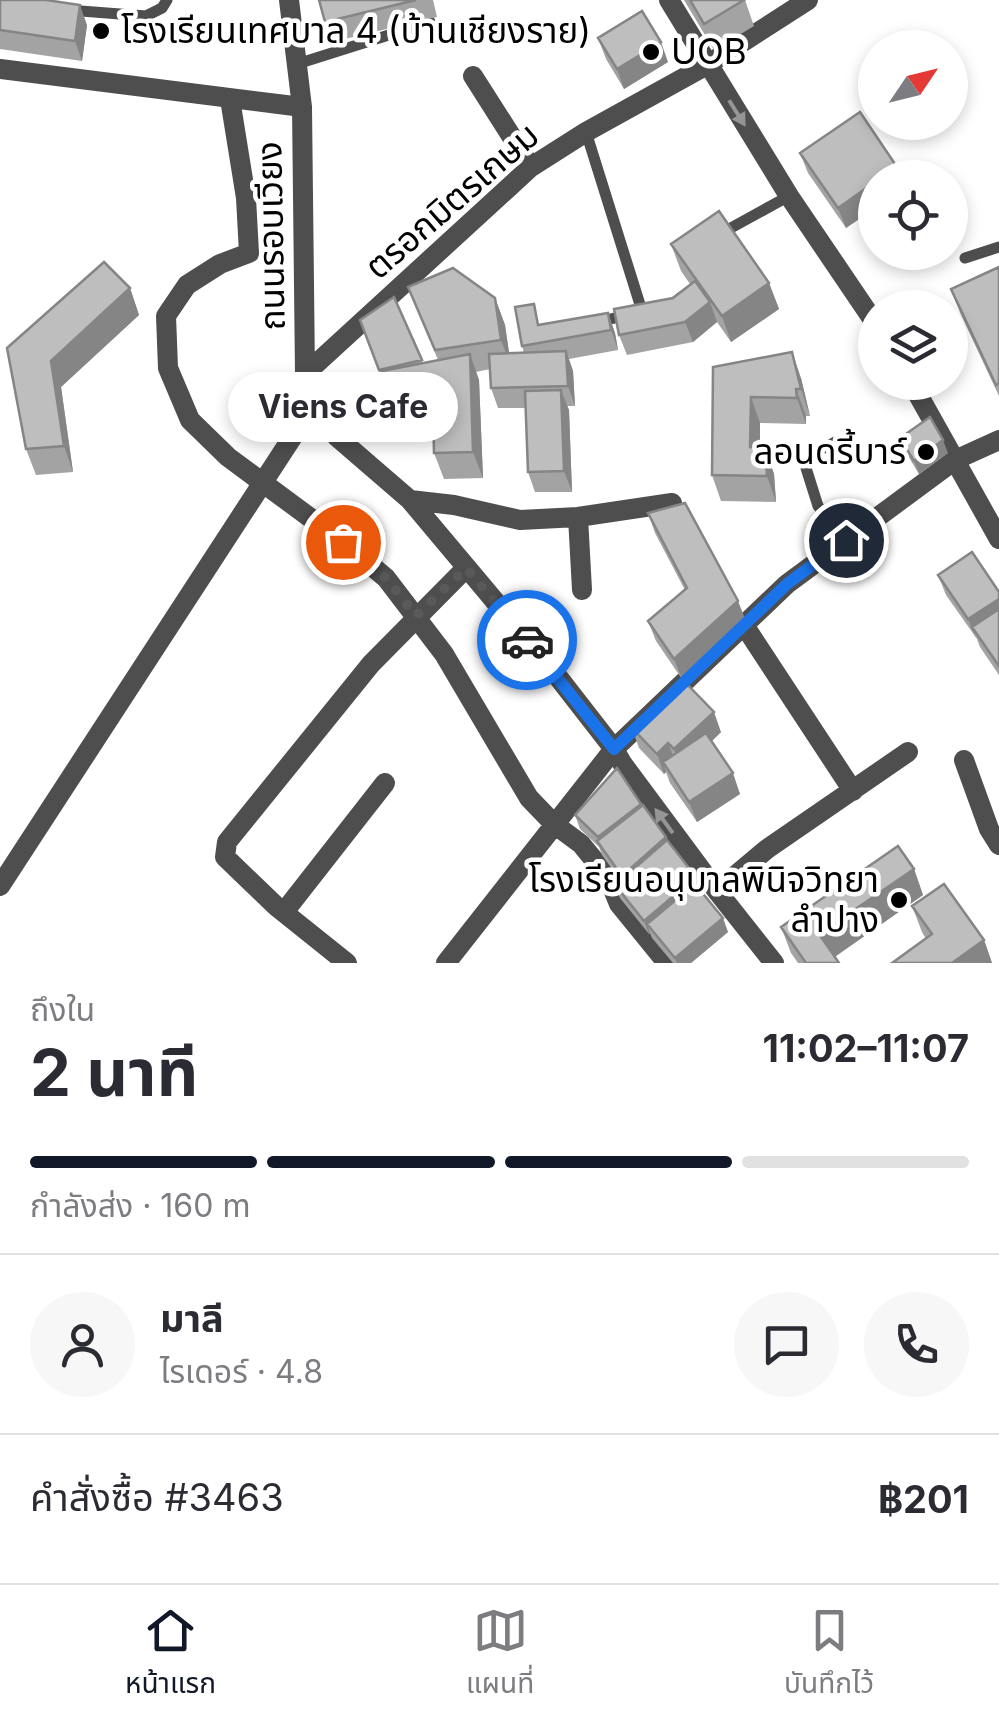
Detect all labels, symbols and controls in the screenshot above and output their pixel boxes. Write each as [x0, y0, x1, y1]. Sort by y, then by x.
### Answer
place label: โรงเรียนเทศบาล 4 (บ้านเชียงราย) [121, 9, 591, 51]
marker: โรงเรียนเทศบาล 4 (บ้านเชียงราย) [90, 20, 112, 42]
place label: UOB [671, 30, 747, 72]
north arrow [858, 30, 968, 140]
map controls [858, 30, 968, 400]
marker: UOB [640, 41, 662, 63]
one-way arrow [728, 99, 746, 127]
street label: ตรอกมิตรเกษม [356, 113, 547, 287]
street label: ถนนรอบเวียง [247, 141, 293, 331]
button: locate [858, 160, 968, 270]
button: layers [858, 290, 968, 400]
callout: Viens Cafe [228, 372, 458, 442]
text: Viens Cafe [258, 387, 428, 426]
place label: ลอนดรี้บาร์ [753, 428, 908, 472]
marker: ลอนดรี้บาร์ [915, 441, 937, 463]
pin [804, 498, 889, 583]
pin [301, 500, 386, 585]
icon: home [819, 513, 874, 568]
icon: bag [316, 515, 371, 570]
courier [477, 590, 577, 690]
icon: car [500, 613, 555, 668]
one-way arrow [655, 808, 675, 834]
place label: โรงเรียนอนุบาลพินิจวิทยา ลำปาง [529, 858, 879, 940]
marker: โรงเรียนอนุบาลพินิจวิทยา ลำปาง [888, 889, 910, 911]
text: ถึงใน [30, 990, 95, 1029]
text: 11:02–11:07 [763, 1025, 969, 1071]
text: 2 นาที [30, 1033, 198, 1112]
text: กำลังส่ง · 160 m [30, 1186, 250, 1225]
button: person [30, 1292, 135, 1397]
button: chat [734, 1292, 839, 1397]
button: phone [864, 1292, 969, 1397]
text: มาลี [160, 1295, 224, 1341]
text: ไรเดอร์ · 4.8 [160, 1352, 323, 1391]
text: คำสั่งซื้อ #3463 [30, 1474, 284, 1520]
text: ฿201 [878, 1476, 969, 1522]
tab: หน้าแรก [125, 1603, 216, 1706]
tab: แผนที่ [466, 1603, 534, 1706]
tab: บันทึกไว้ [784, 1603, 874, 1706]

